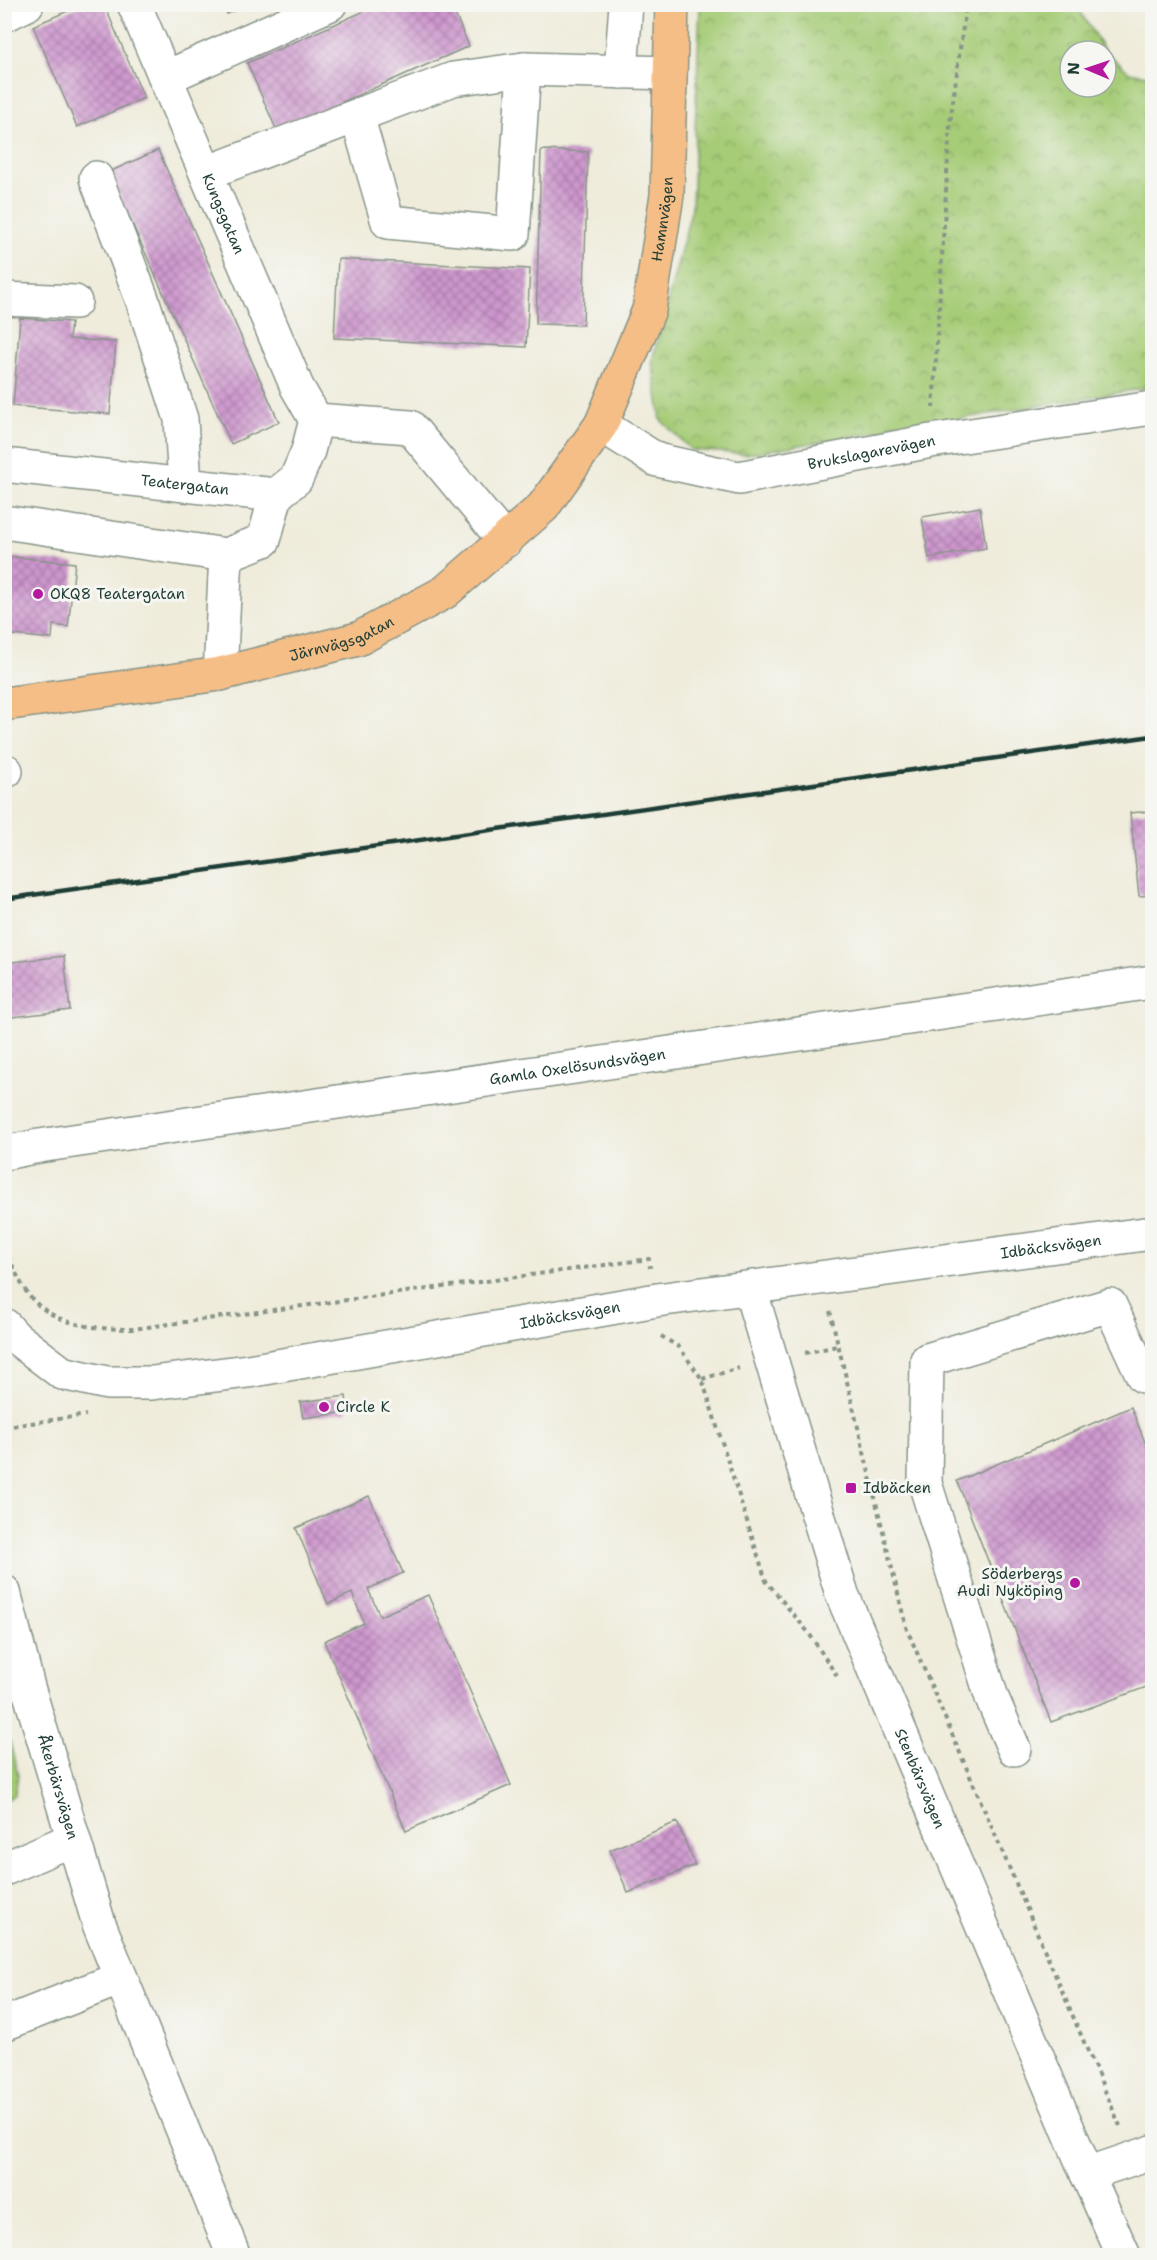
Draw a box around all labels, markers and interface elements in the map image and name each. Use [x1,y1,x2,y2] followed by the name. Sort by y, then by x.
[1058,39,1118,99] north arrow
[1063,62,1084,75] text: N
[197,170,249,257] street label: Kungsgatan
[647,176,677,263] street label: Hamnvägen
[806,430,937,475] street label: Brukslagarevägen
[140,470,230,500] street label: Teatergatan
[50,584,185,604] place label: OKQ8 Teatergatan
[31,587,45,601] marker: OKQ8 Teatergatan
[287,611,397,666] street label: Järnvägsgatan
[488,1044,667,1089] street label: Gamla Oxelösundsvägen
[999,1230,1103,1263] street label: Idbäcksvägen
[518,1297,622,1334] street label: Idbäcksvägen
[336,1397,391,1417] place label: Circle K
[317,1400,331,1414] marker: Circle K
[863,1478,931,1498] place label: Idbäcken
[844,1481,858,1495] marker: Idbäcken
[957,1564,1063,1601] place label: Söderbergs Audi Nyköping
[1068,1576,1082,1590] marker: Söderbergs Audi Nyköping
[890,1725,950,1832] street label: Stenbärsvägen
[33,1731,83,1842] street label: Åkerbärsvägen

